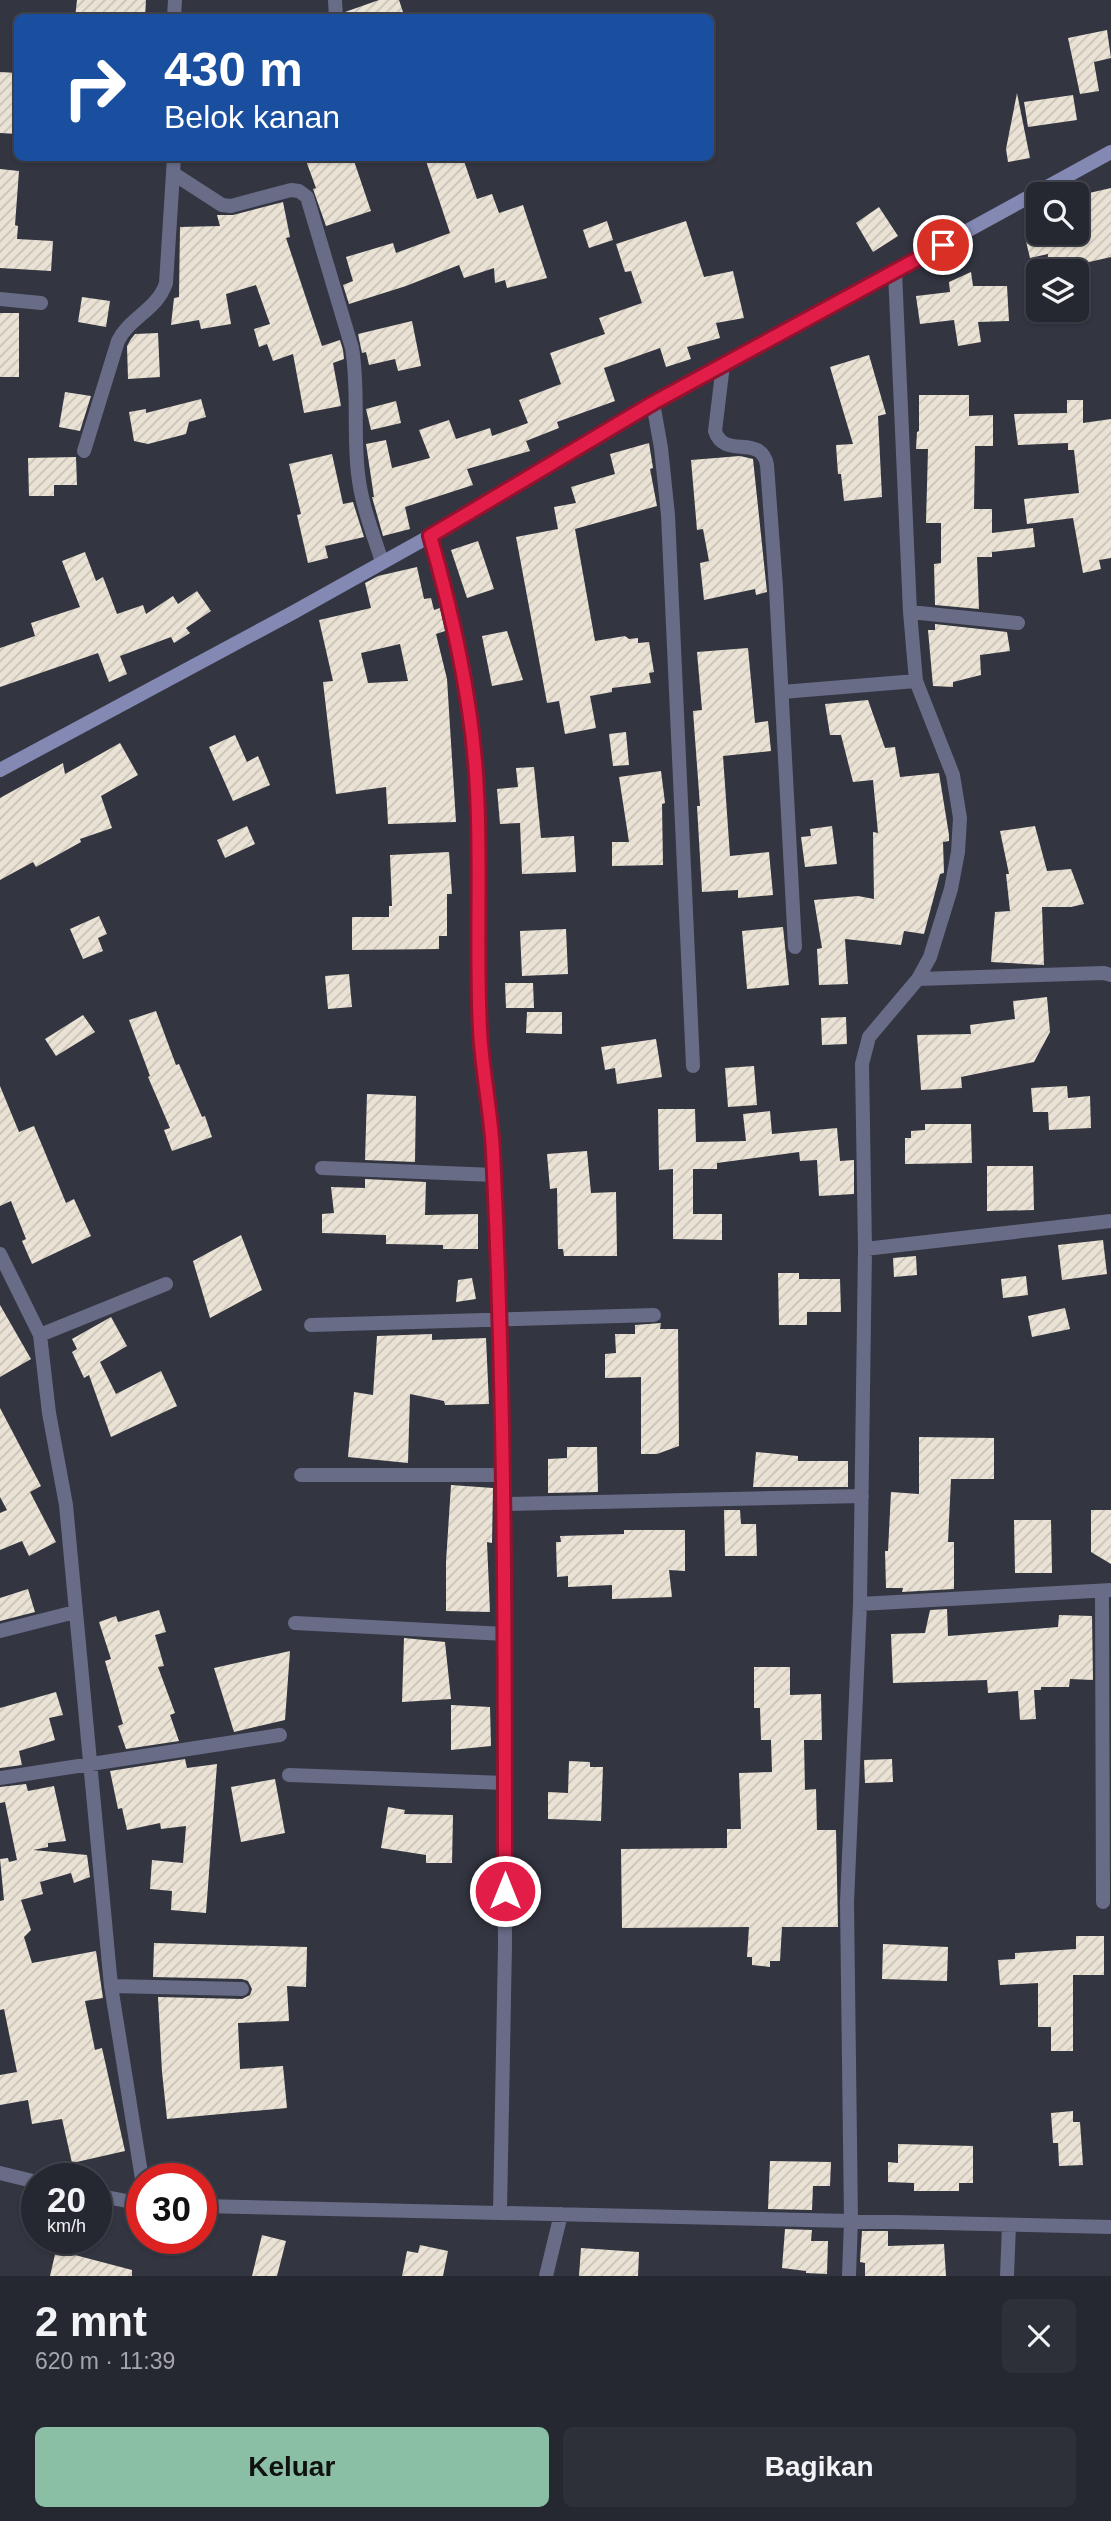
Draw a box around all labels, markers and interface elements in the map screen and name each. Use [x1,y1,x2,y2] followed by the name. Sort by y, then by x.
[49,42,140,133] icon: right
[164,42,303,96] text: 430 m
[164,99,340,135] text: Belok kanan
[1026,182,1089,322] map controls
[1026,182,1089,245] button: search
[913,215,973,275] pin
[924,226,962,264] icon: arrive
[1026,259,1089,322] button: layers
[468,1854,542,1928] position arrow
[126,2163,217,2254] speed limit sign: 30
[47,2180,86,2219] text: 20
[47,2216,86,2236] text: km/h
[35,2298,147,2345] text: 2 mnt
[1002,2299,1076,2373] button: close
[35,2348,175,2374] text: 620 m · 11:39
[35,2427,549,2507] button: Keluar
[563,2427,1076,2507] button: Bagikan

